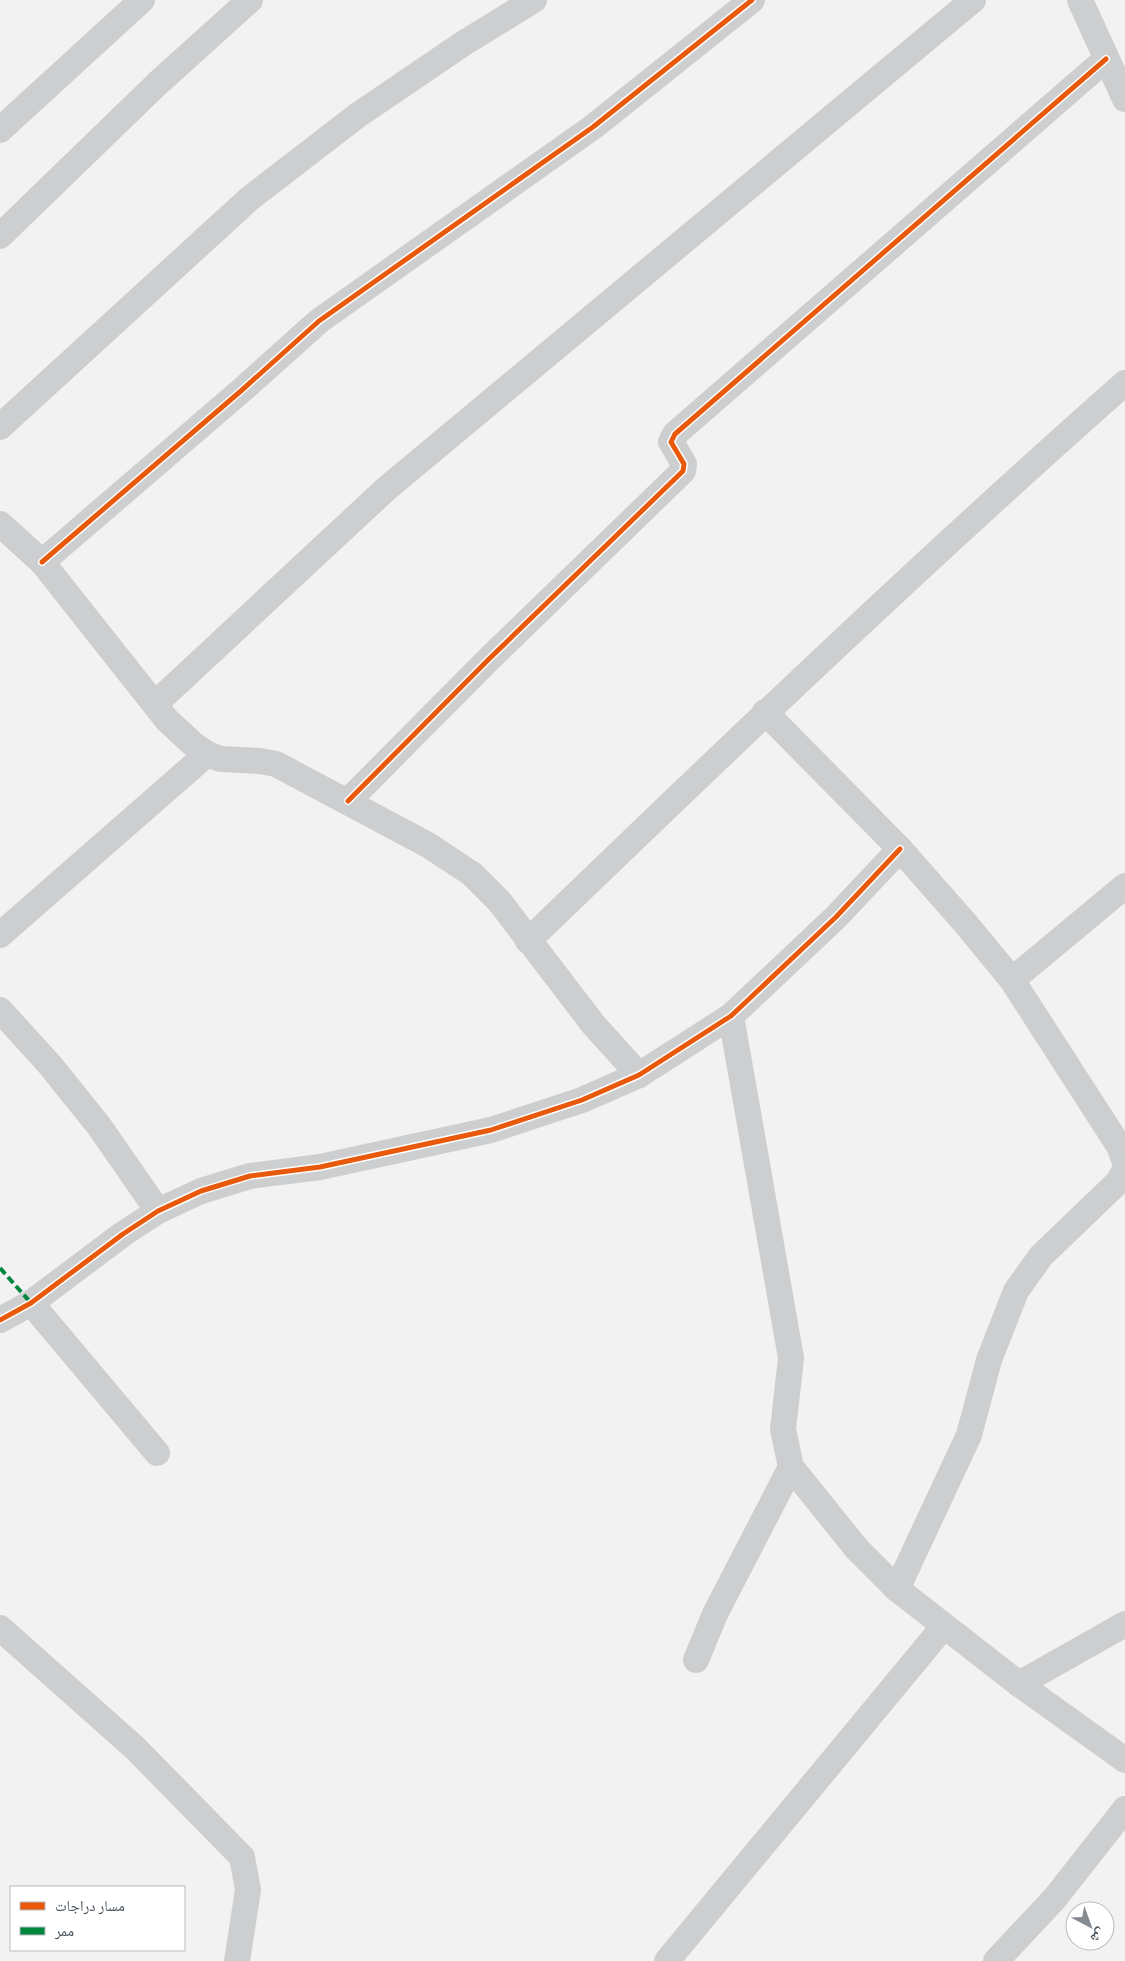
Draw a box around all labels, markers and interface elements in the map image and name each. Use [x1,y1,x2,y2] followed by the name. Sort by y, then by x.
[10,1886,185,1951] legend
[55,1895,125,1916] text: مسار دراجات
[1065,1901,1115,1951] north arrow
[54,1920,74,1941] text: ممر
[1087,1924,1111,1948] text: ش

